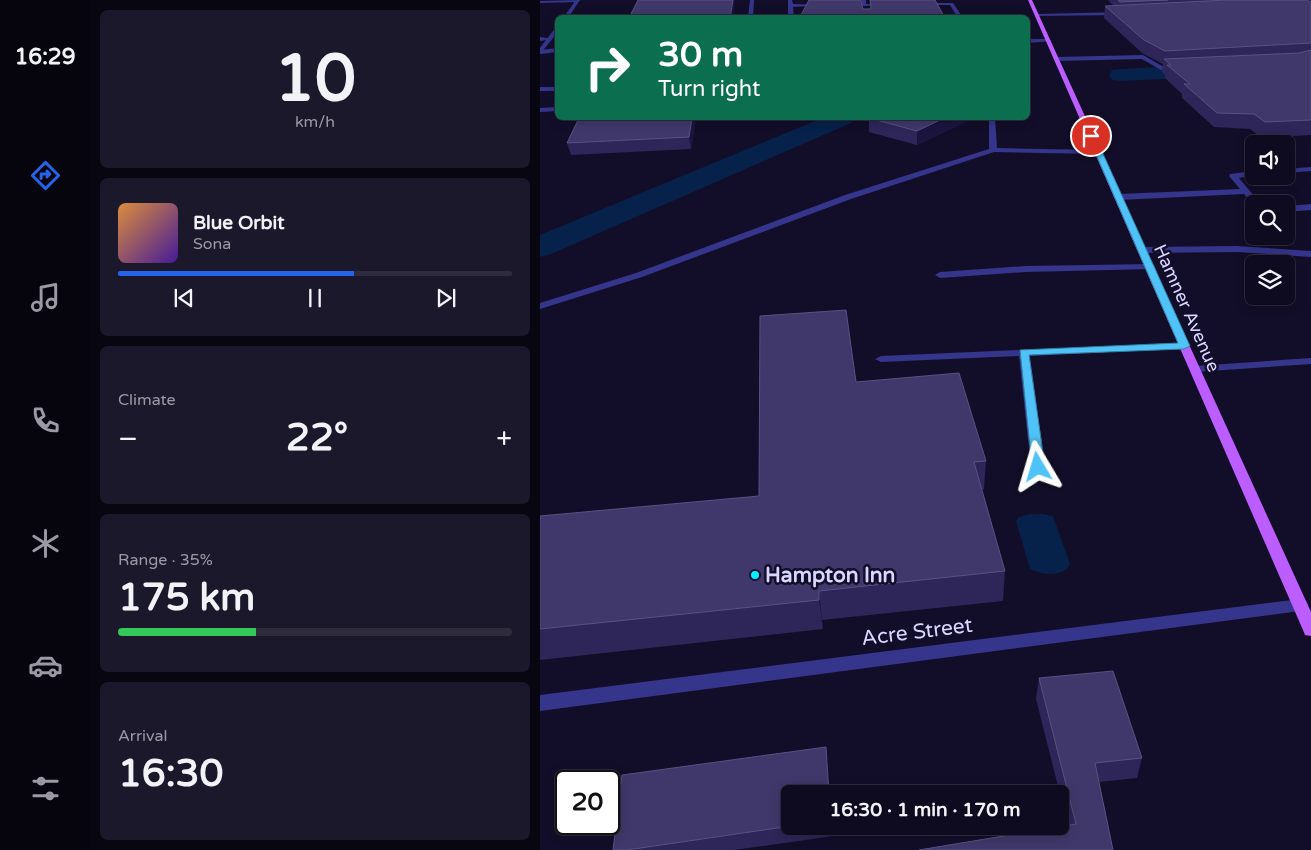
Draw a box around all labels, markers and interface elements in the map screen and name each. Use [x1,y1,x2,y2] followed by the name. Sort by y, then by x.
[658,34,743,76] text: 30 m
[575,35,640,100] icon: right
[274,40,356,119] text: 10
[15,44,75,70] text: 16:29
[658,76,760,102] text: Turn right
[295,112,335,132] text: km/h
[1070,115,1112,157] pin
[1077,122,1105,150] icon: arrive
[1245,135,1295,305] map controls
[1245,135,1295,185] button: sound
[28,158,63,193] icon: directions
[1245,195,1295,245] button: search
[193,212,285,234] text: Blue Orbit
[193,234,231,254] text: Sona
[1149,241,1225,375] street label: Hamner Avenue
[1245,255,1295,305] button: layers
[28,280,63,315] icon: music
[170,284,198,312] icon: previous
[301,284,329,312] icon: pause
[432,284,460,312] icon: next
[118,390,176,410] text: Climate
[28,403,63,438] icon: phone
[286,415,348,461] text: 22°
[118,422,138,456] text: −
[496,422,512,456] text: +
[1011,440,1063,492] position arrow
[28,526,63,561] icon: climate
[118,550,213,570] text: Range · 35%
[765,563,895,588] place label: Hampton Inn
[749,569,761,581] marker: Hampton Inn
[118,575,255,621] text: 175 km
[860,613,974,651] street label: Acre Street
[28,648,63,683] icon: car
[118,726,167,746] text: Arrival
[118,751,223,797] text: 16:30
[555,770,620,835] speed limit sign: 20
[28,771,63,806] icon: filters
[829,799,1021,821] text: 16:30 · 1 min · 170 m

